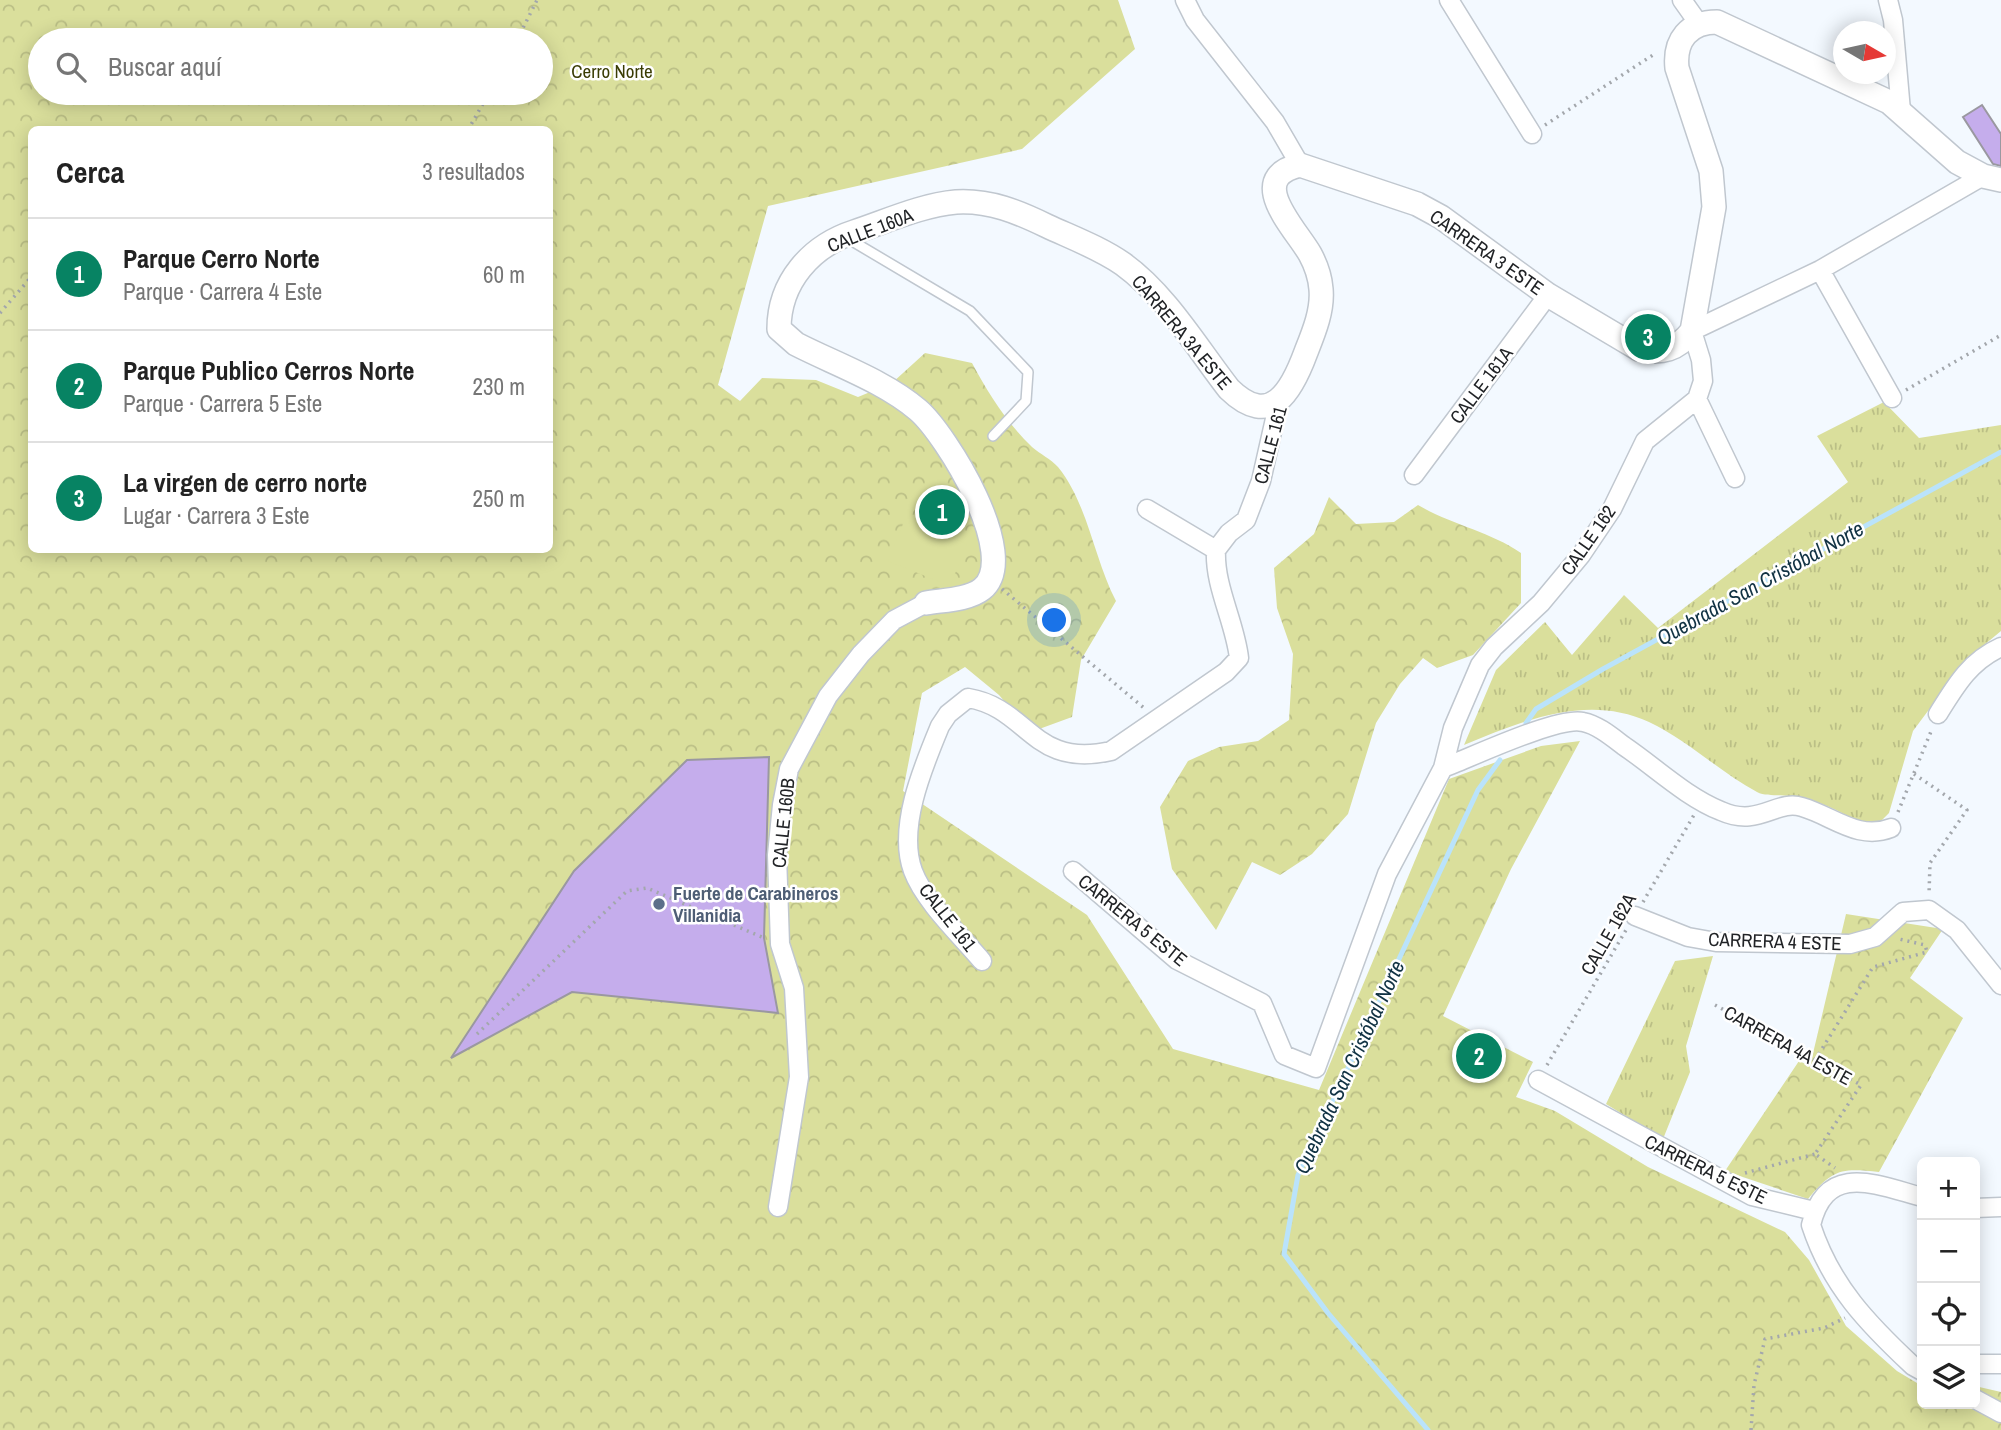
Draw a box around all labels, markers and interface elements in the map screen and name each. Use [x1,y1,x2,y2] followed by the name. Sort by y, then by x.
[1833,21,1896,84] north arrow
[28,28,553,105] search box
[52,48,90,86] icon: search
[108,49,222,84] text: Buscar aquí
[571,58,653,84] park label: Cerro Norte
[56,152,124,192] text: Cerca
[422,156,525,187] text: 3 resultados
[823,202,917,258] street label: CALLE 160A
[1425,203,1549,301] street label: CARRERA 3 ESTE
[123,241,320,276] text: Parque Cerro Norte
[74,259,84,290] text: 1
[483,259,525,290] text: 60 m
[1126,269,1238,395] street label: CARRERA 3A ESTE
[123,276,322,307] text: Parque · Carrera 4 Este
[1625,311,1671,363] pin: 3
[1444,341,1519,429] street label: CALLE 161A
[123,353,414,388] text: Parque Publico Cerros Norte
[74,371,84,402] text: 2
[473,371,525,402] text: 230 m
[123,388,322,419] text: Parque · Carrera 5 Este
[1247,403,1293,487] street label: CALLE 161
[123,465,367,500] text: La virgen de cerro norte
[74,483,84,514] text: 3
[473,483,525,514] text: 250 m
[919,486,965,538] pin: 1
[123,500,310,531] text: Lugar · Carrera 3 Este
[1554,500,1622,580] street label: CALLE 162
[1651,514,1869,652] water label: Quebrada San Cristóbal Norte
[1037,603,1071,637] your location
[765,777,801,869] street label: CALLE 160B
[1073,868,1193,972] street label: CARRERA 5 ESTE
[913,878,983,957] street label: CALLE 161
[673,880,838,928] place label: Fuerte de Carabineros Villanidia
[1574,888,1642,980] street label: CALLE 162A
[651,896,667,912] marker: Fuerte de Carabineros Villanidia
[1708,926,1842,956] street label: CARRERA 4 ESTE
[1287,955,1411,1179] water label: Quebrada San Cristóbal Norte
[1719,999,1857,1091] street label: CARRERA 4A ESTE
[1456,1030,1502,1082] pin: 2
[1640,1128,1772,1210] street label: CARRERA 5 ESTE
[1917,1157,1980,1409] map controls
[1917,1157,1980,1220] button: +
[1917,1220,1980,1283] button: −
[1917,1283,1980,1346] button: locate
[1917,1346,1980,1409] button: layers

